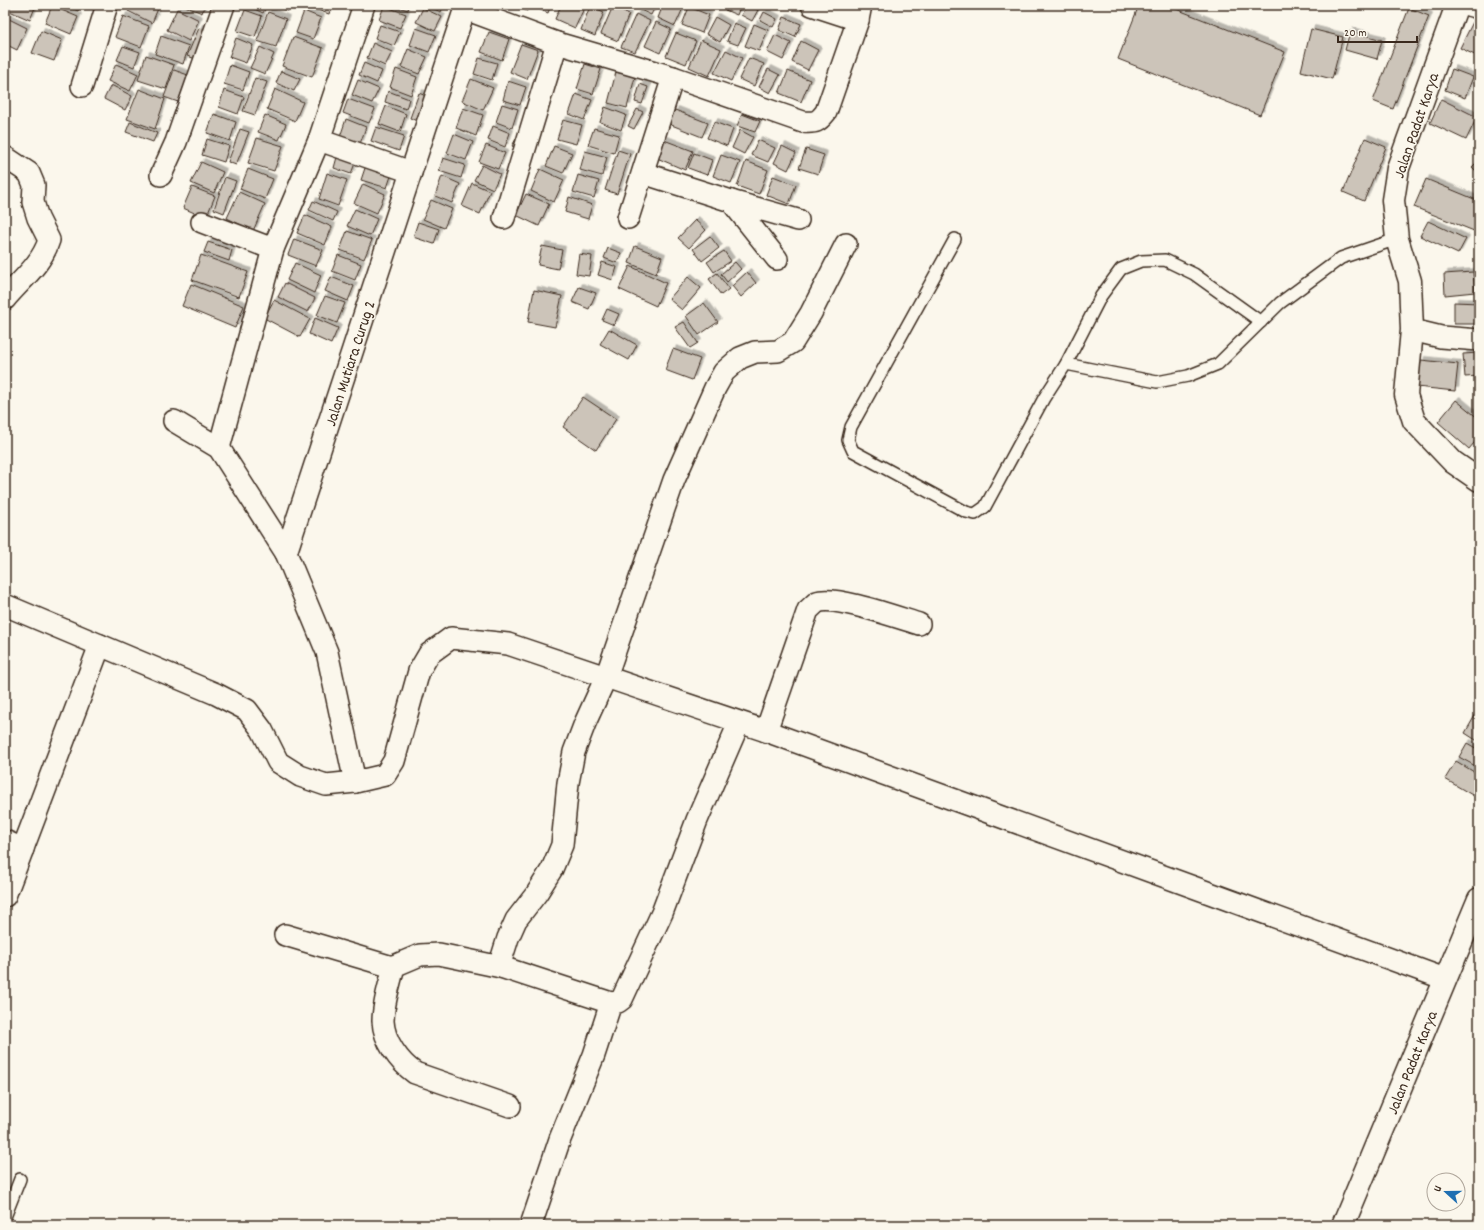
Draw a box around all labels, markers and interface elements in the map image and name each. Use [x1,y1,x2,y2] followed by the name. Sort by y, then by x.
[1338,18,1417,44] scale bar
[1344,25,1367,42] text: 20 m
[1389,70,1446,181] street label: Jalan Padat Karya
[320,298,383,429] street label: Jalan Mutiara Curug 2
[1382,1007,1445,1118] street label: Jalan Padat Karya
[1426,1172,1466,1212] north arrow
[1430,1184,1447,1194] text: U

